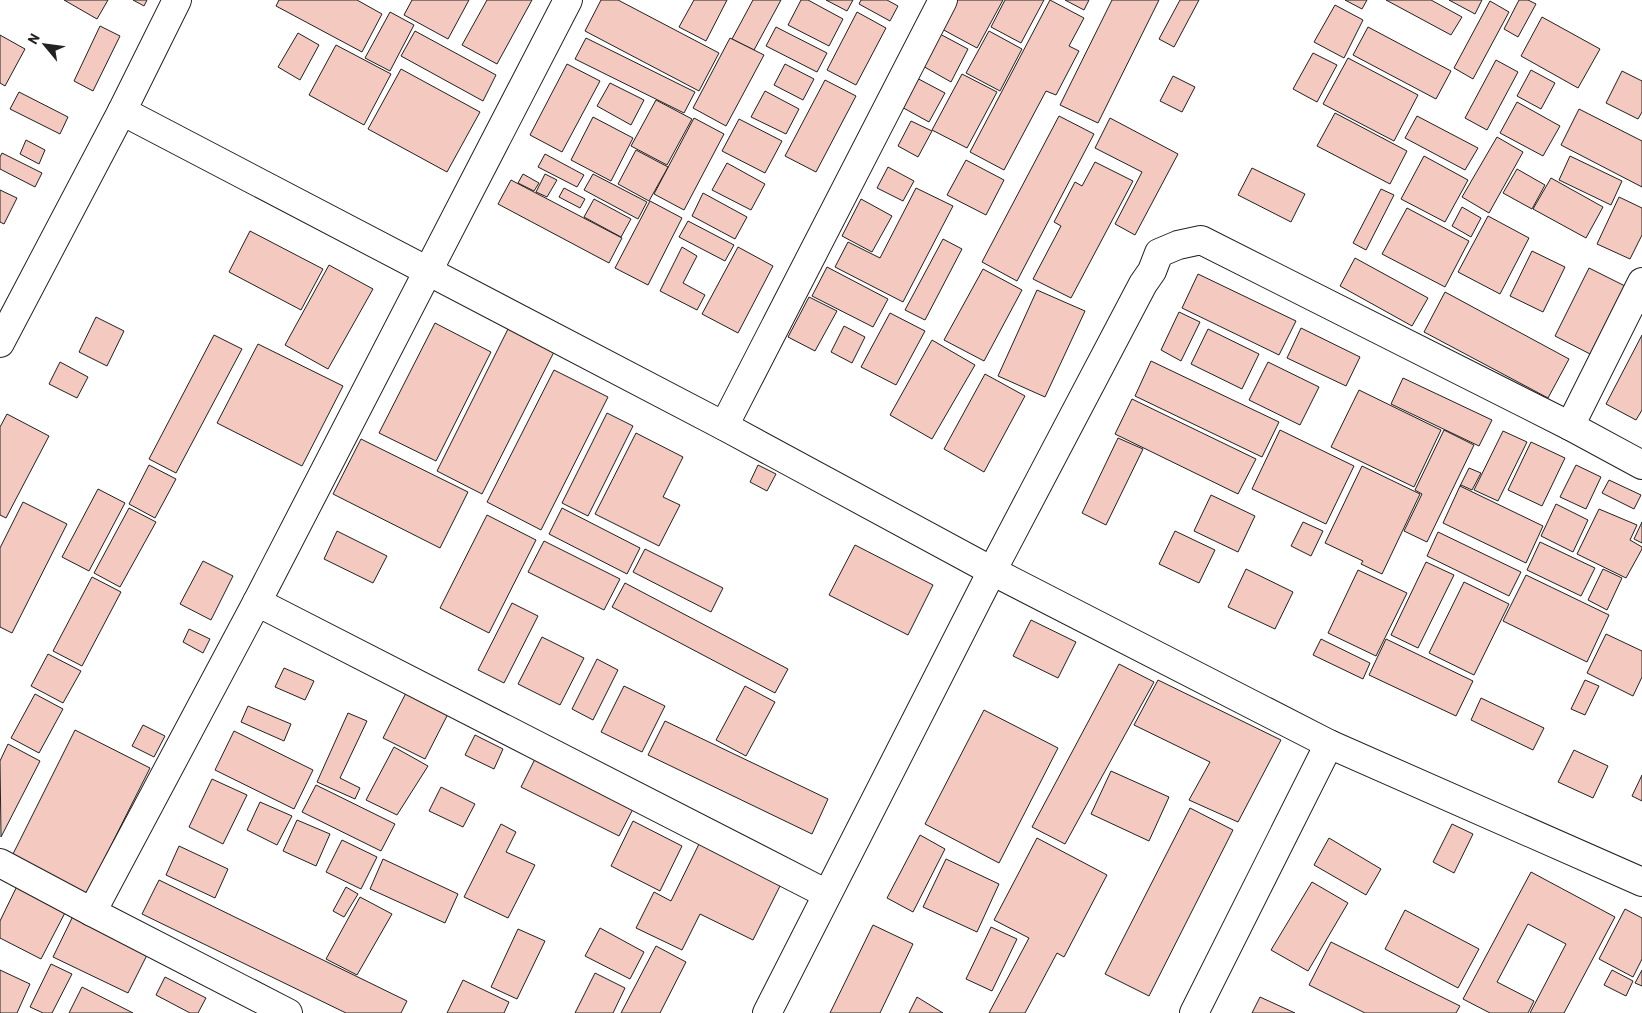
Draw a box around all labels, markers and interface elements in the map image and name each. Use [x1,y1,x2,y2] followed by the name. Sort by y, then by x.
[20,20,70,70] north arrow
[24,30,43,47] text: N

